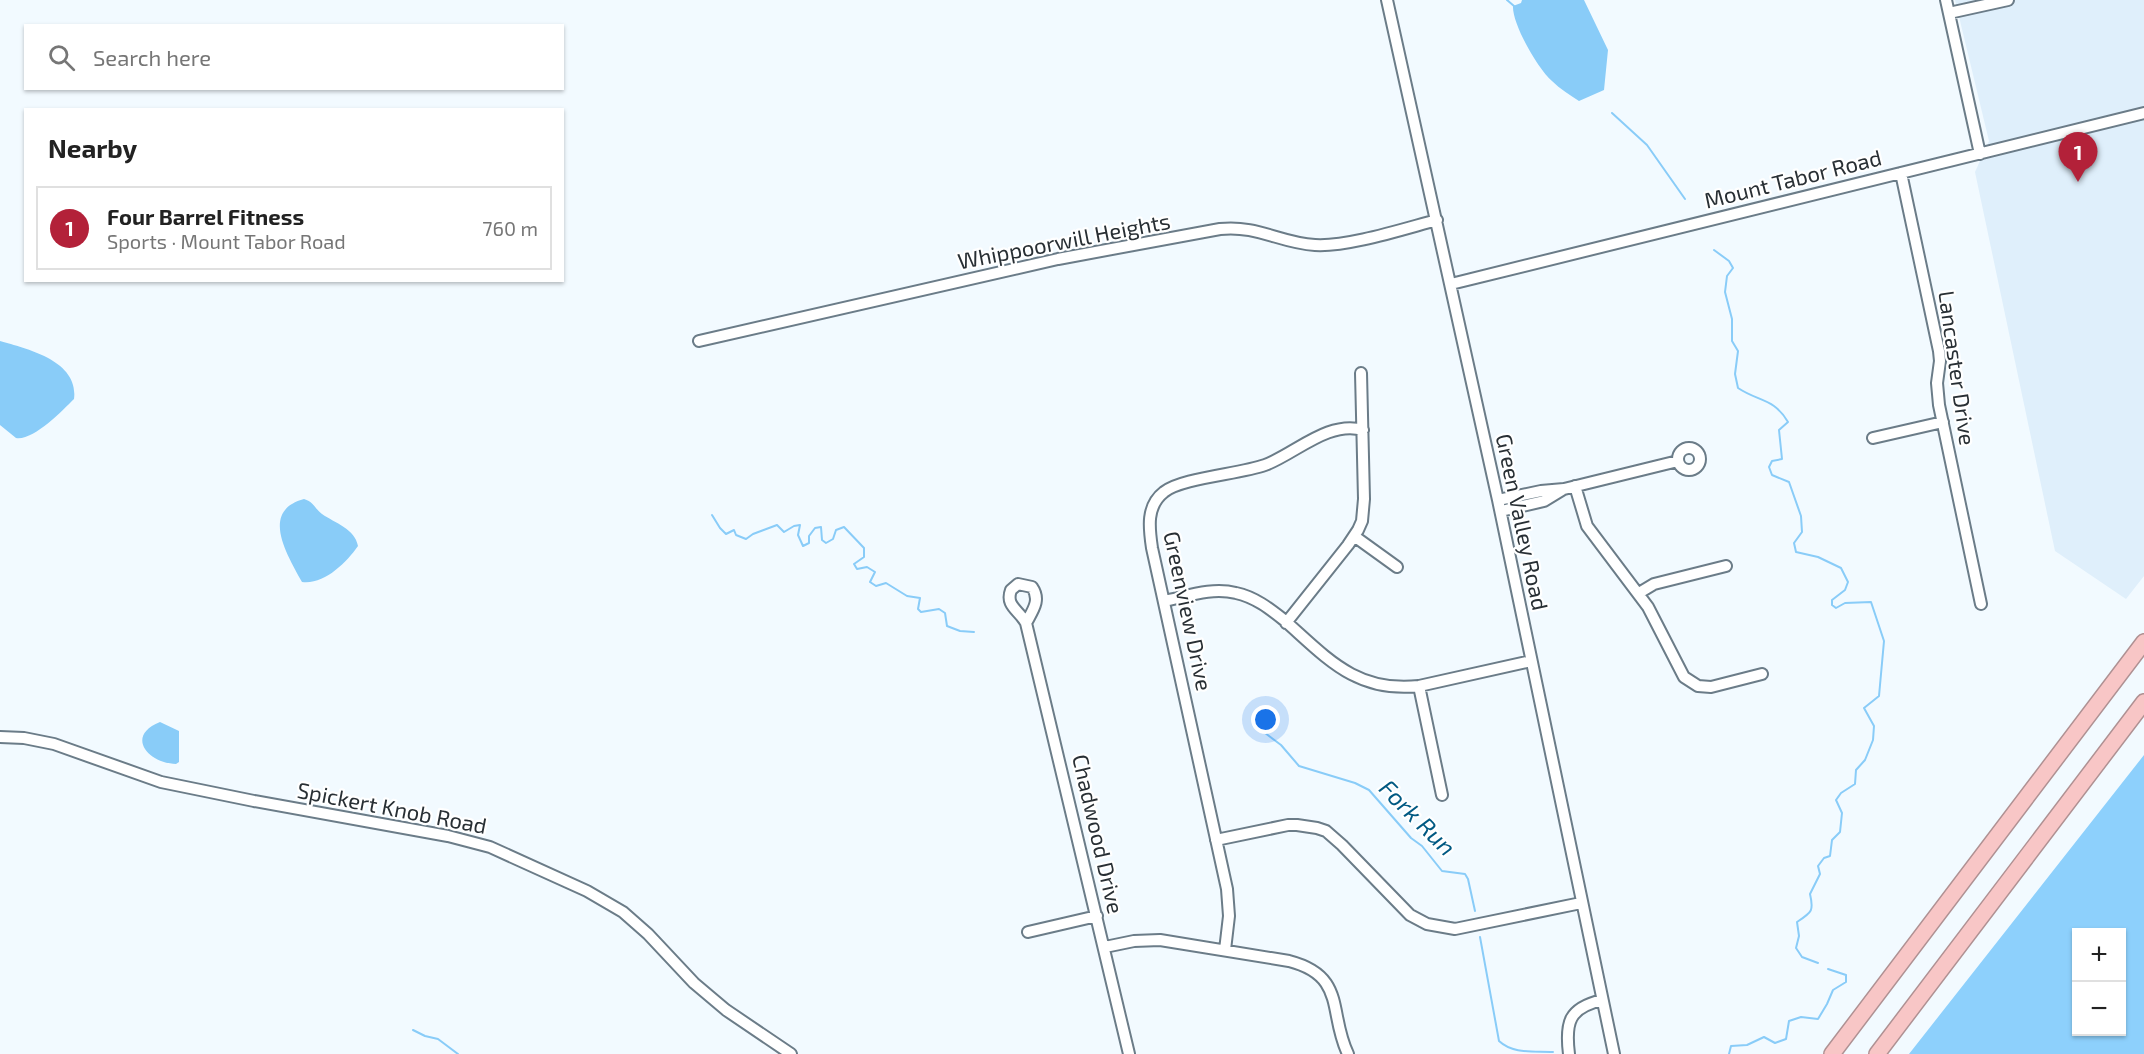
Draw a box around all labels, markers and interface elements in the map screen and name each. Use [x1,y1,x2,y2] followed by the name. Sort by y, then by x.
[24,24,564,90] search box
[45,41,78,74] icon: search
[93,44,211,70] text: Search here
[48,132,137,163] text: Nearby
[2058,132,2098,182] pin: 1
[1701,143,1884,213] street label: Mount Tabor Road
[107,203,304,229] text: Four Barrel Fitness
[955,207,1172,273] street label: Whippoorwill Heights
[65,216,74,240] text: 1
[482,216,538,240] text: 760 m
[107,229,346,253] text: Sports · Mount Tabor Road
[1934,289,1982,447] street label: Lancaster Drive
[1492,431,1554,612] street label: Green Valley Road
[1159,529,1219,693] street label: Greenview Drive
[1251,705,1280,734] your location
[1068,752,1130,916] street label: Chadwood Drive
[1374,773,1462,861] water label: Fork Run
[295,776,489,838] street label: Spickert Knob Road
[2072,928,2126,1036] map controls
[2072,928,2126,982] button: +
[2072,982,2126,1036] button: −

